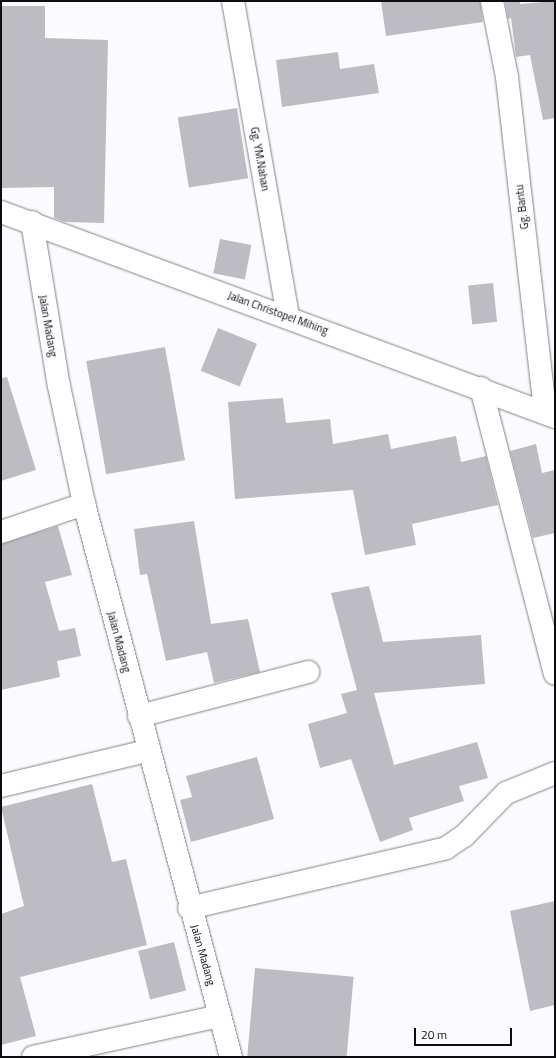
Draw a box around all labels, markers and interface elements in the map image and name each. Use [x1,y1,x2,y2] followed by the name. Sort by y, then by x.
[248,126,272,192] street label: Gg. YM.Nahan
[513,184,531,230] street label: Gg. Bantu
[226,289,330,337] street label: Jalan Christopel Mihing
[36,294,60,358] street label: Jalan Madang
[105,610,133,674] street label: Jalan Madang
[188,923,218,987] street label: Jalan Madang
[416,1020,514,1046] scale bar
[421,1025,447,1044] text: 20 m

